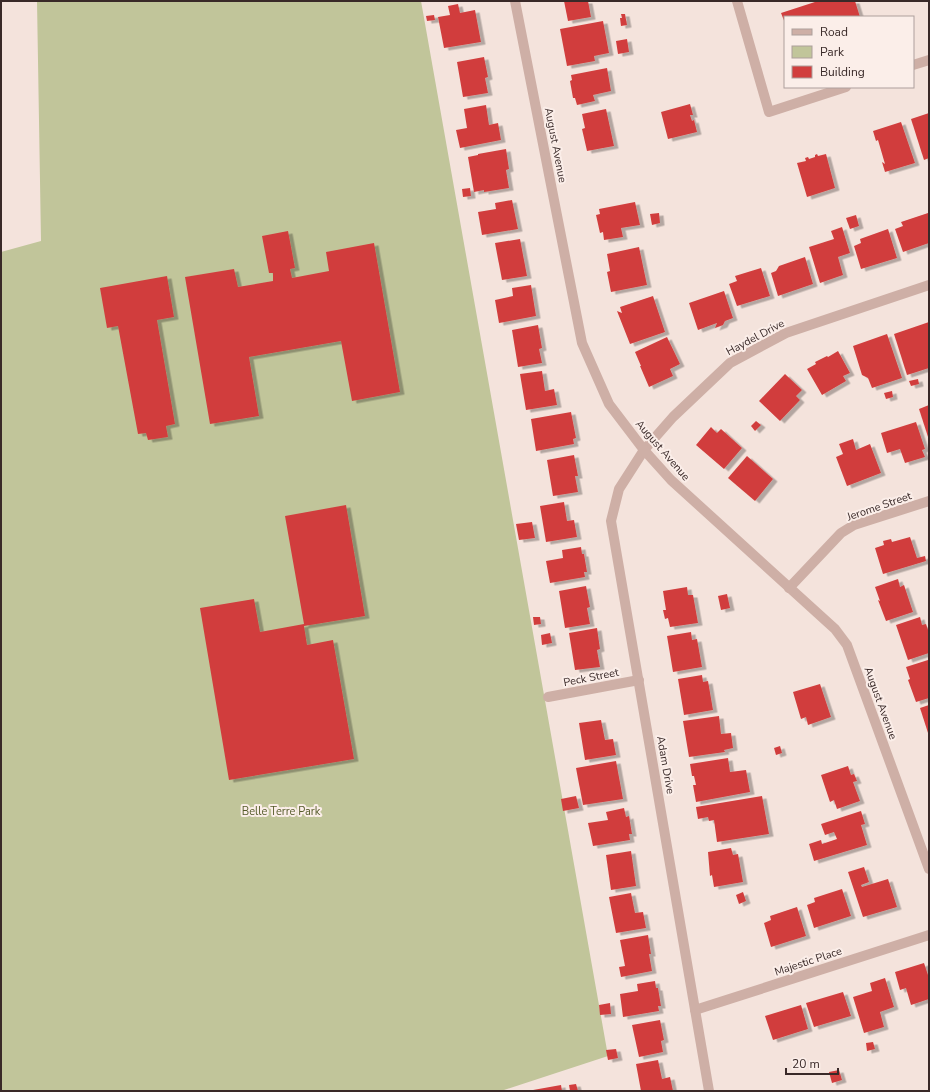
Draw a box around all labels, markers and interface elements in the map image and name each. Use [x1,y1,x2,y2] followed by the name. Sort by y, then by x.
[784,16,914,88] legend
[820,24,848,40] text: Road
[820,44,845,60] text: Park
[820,64,865,80] text: Building
[541,106,570,184] street label: August Avenue
[723,316,787,359] street label: Haydel Drive
[632,417,693,484] street label: August Avenue
[844,488,914,525] street label: Jerome Street
[562,665,620,690] street label: Peck Street
[860,665,901,742] street label: August Avenue
[653,735,678,795] street label: Adam Drive
[242,804,321,819] park label: Belle Terre Park
[772,943,844,979] street label: Majestic Place
[786,1050,838,1076] scale bar
[792,1056,820,1072] text: 20 m

